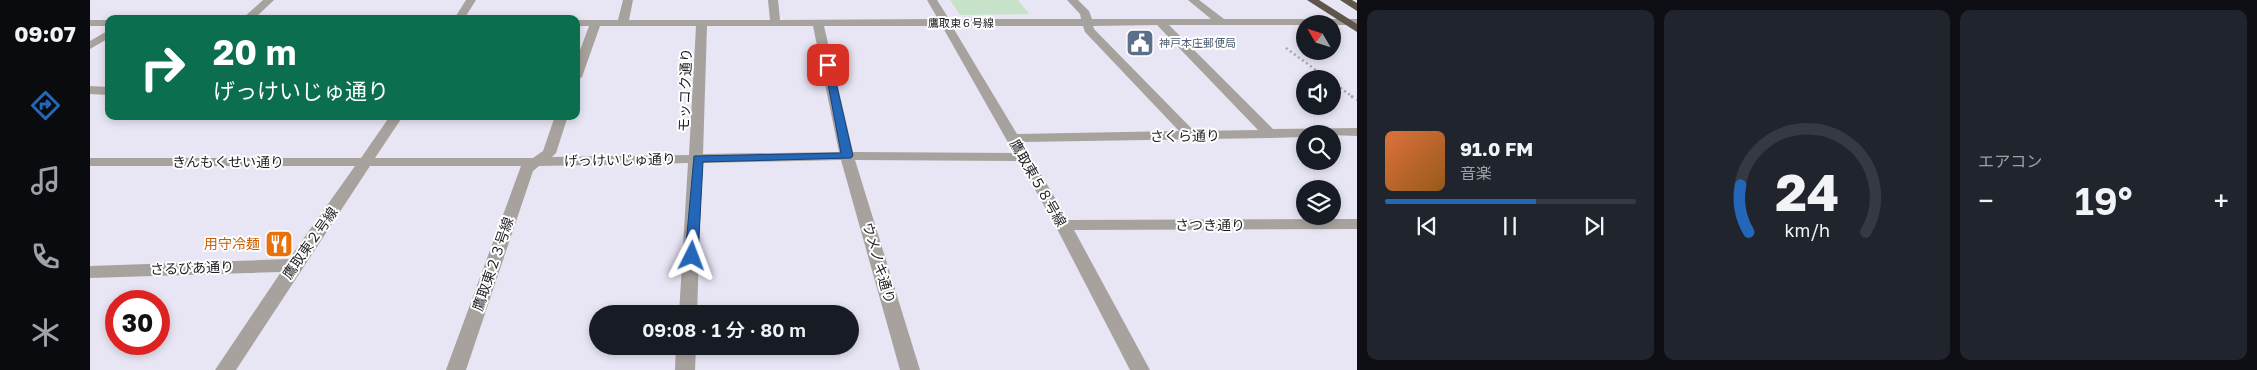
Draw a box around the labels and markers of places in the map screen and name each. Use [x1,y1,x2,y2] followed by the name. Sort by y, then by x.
[1125,28,1155,58] public building icon: 神戸本庄郵便局
[1159,36,1236,49] place label: 神戸本庄郵便局
[807,44,849,86] pin
[264,229,294,259] restaurant icon: 用守冷麺
[204,235,260,252] place label: 用守冷麺

